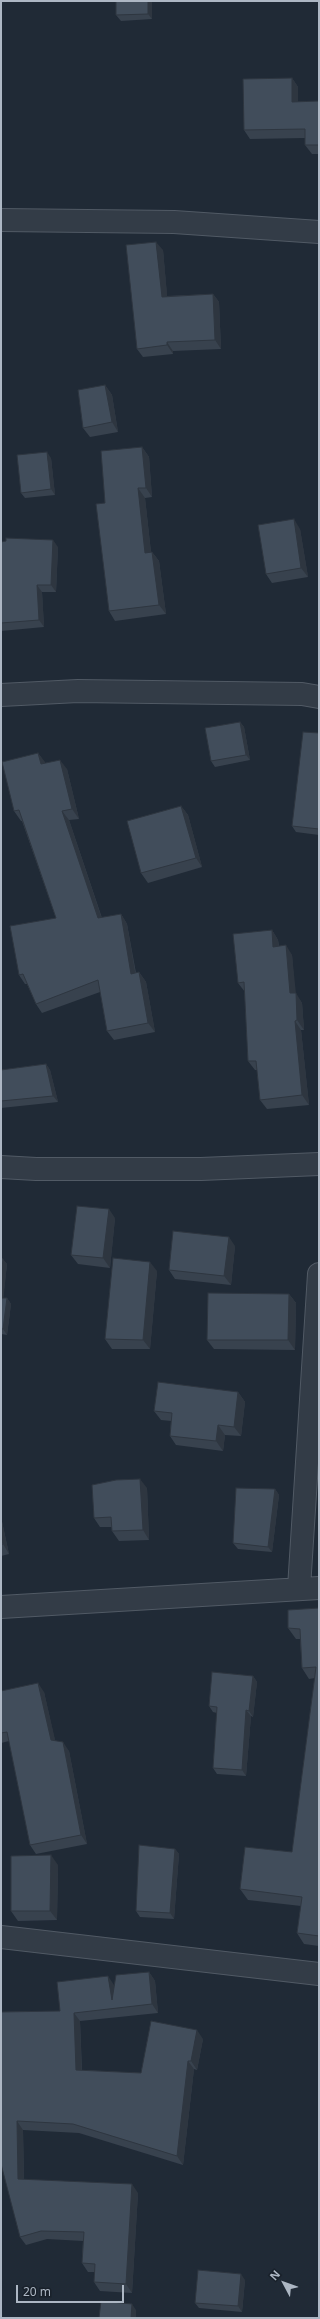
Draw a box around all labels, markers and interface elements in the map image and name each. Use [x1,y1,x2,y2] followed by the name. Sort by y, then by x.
[264,2263,304,2303] north arrow
[266,2267,283,2283] text: N
[18,2277,126,2303] scale bar
[23,2283,51,2300] text: 20 m

